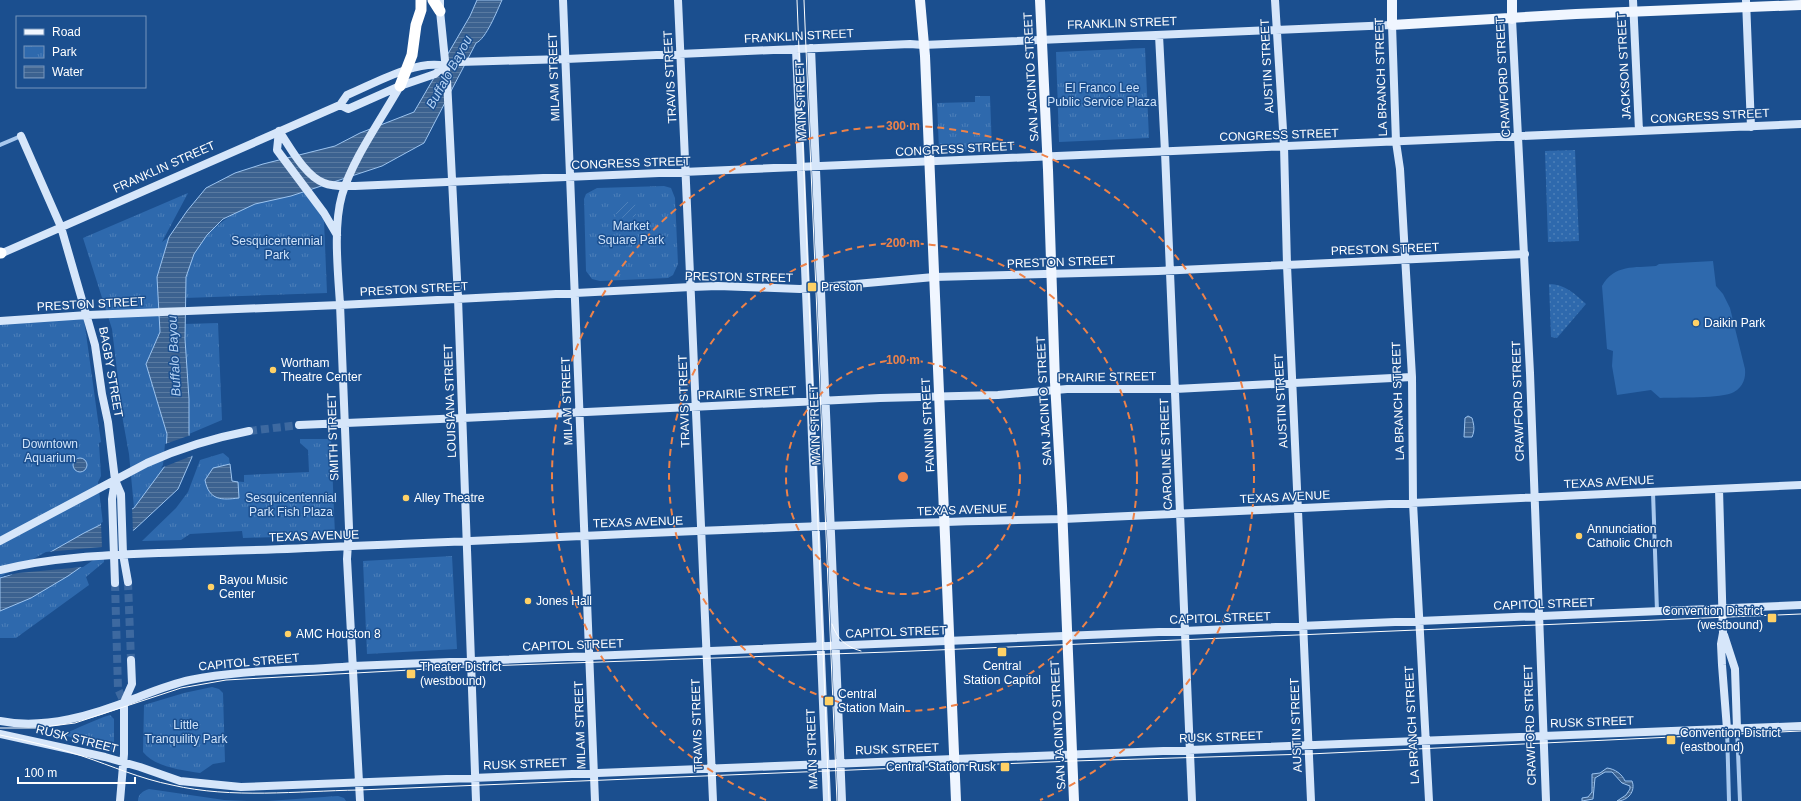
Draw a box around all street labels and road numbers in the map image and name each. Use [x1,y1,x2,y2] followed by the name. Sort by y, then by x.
[1021,11,1041,142] street label: SAN JACINTO STREET
[1614,11,1634,120] street label: JACKSON STREET
[1067,14,1178,32] street label: FRANKLIN STREET
[1493,16,1513,138] street label: CRAWFORD STREET
[1372,17,1390,137] street label: LA BRANCH STREET
[1257,18,1276,114] street label: AUSTIN STREET
[744,26,855,46] street label: FRANKLIN STREET
[661,29,679,124] street label: TRAVIS STREET
[545,32,563,122] street label: MILAM STREET
[793,60,809,142] street label: MAIN STREET
[1650,106,1771,126] street label: CONGRESS STREET
[1219,126,1340,144] street label: CONGRESS STREET
[111,138,218,196] street label: FRANKLIN STREET
[895,139,1016,159] street label: CONGRESS STREET
[571,154,692,172] street label: CONGRESS STREET
[1331,240,1440,258] street label: PRESTON STREET
[1007,253,1116,271] street label: PRESTON STREET
[685,269,794,285] street label: PRESTON STREET
[359,279,469,299] street label: PRESTON STREET
[36,294,146,314] street label: PRESTON STREET
[96,326,126,419] street label: BAGBY STREET
[1034,335,1054,466] street label: SAN JACINTO STREET
[1509,340,1527,462] street label: CRAWFORD STREET
[1389,341,1407,461] street label: LA BRANCH STREET
[441,343,459,458] street label: LOUISIANA STREET
[1271,353,1290,449] street label: AUSTIN STREET
[675,354,693,448] street label: TRAVIS STREET
[558,356,576,446] street label: MILAM STREET
[1058,369,1157,385] street label: PRAIRIE STREET
[918,377,937,473] street label: FANNIN STREET
[697,383,797,403] street label: PRAIRIE STREET
[807,384,823,466] street label: MAIN STREET
[324,392,342,481] street label: SMITH STREET
[1157,397,1175,510] street label: CAROLINE STREET
[1563,473,1655,491] street label: TEXAS AVENUE
[1239,488,1331,506] street label: TEXAS AVENUE
[917,501,1007,519] street label: TEXAS AVENUE
[593,513,683,531] street label: TEXAS AVENUE
[269,527,359,545] street label: TEXAS AVENUE
[1493,595,1596,613] street label: CAPITOL STREET
[1169,609,1272,627] street label: CAPITOL STREET
[845,623,948,641] street label: CAPITOL STREET
[522,636,625,654] street label: CAPITOL STREET
[198,651,301,673] street label: CAPITOL STREET
[1048,659,1068,790] street label: SAN JACINTO STREET
[1521,664,1539,786] street label: CRAWFORD STREET
[1402,665,1422,785] street label: LA BRANCH STREET
[1287,677,1305,773] street label: AUSTIN STREET
[688,678,706,772] street label: TRAVIS STREET
[571,680,589,770] street label: MILAM STREET
[804,708,820,790] street label: MAIN STREET
[1550,714,1635,730] street label: RUSK STREET
[35,722,120,756] street label: RUSK STREET
[1179,729,1264,745] street label: RUSK STREET
[855,741,940,757] street label: RUSK STREET
[483,756,568,772] street label: RUSK STREET

